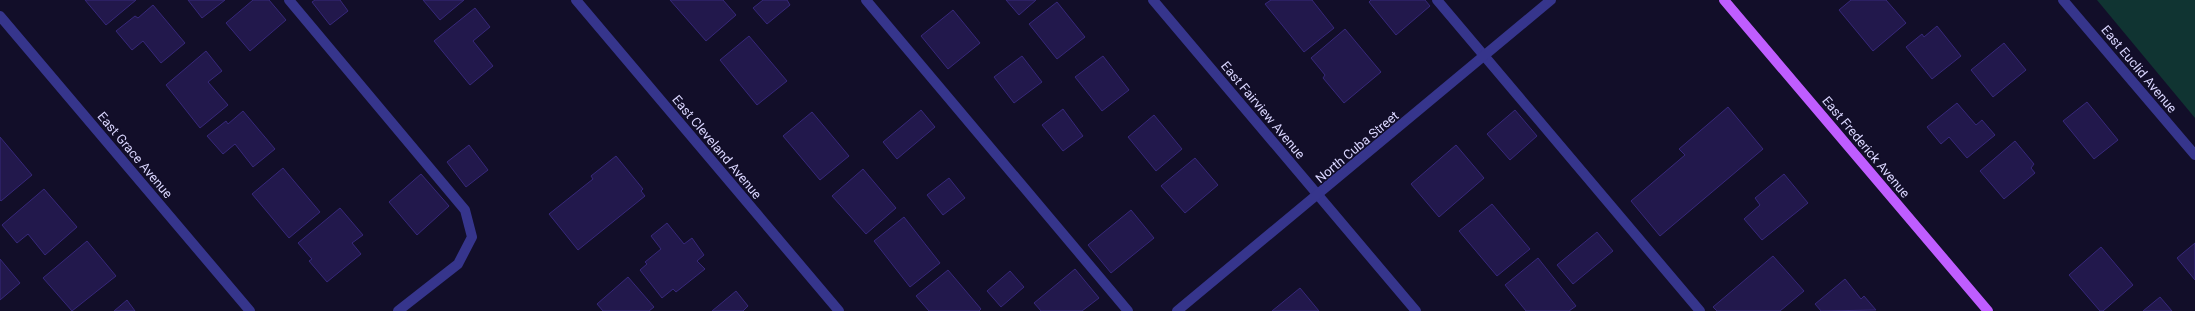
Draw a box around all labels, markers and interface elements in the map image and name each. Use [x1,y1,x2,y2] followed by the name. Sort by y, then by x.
[2098,22,2180,116] street label: East Euclid Avenue
[1218,58,1308,162] street label: East Fairview Avenue
[669,92,765,202] street label: East Cleveland Avenue
[1819,93,1913,201] street label: East Frederick Avenue
[1313,108,1401,186] street label: North Cuba Street
[94,109,176,201] street label: East Grace Avenue

